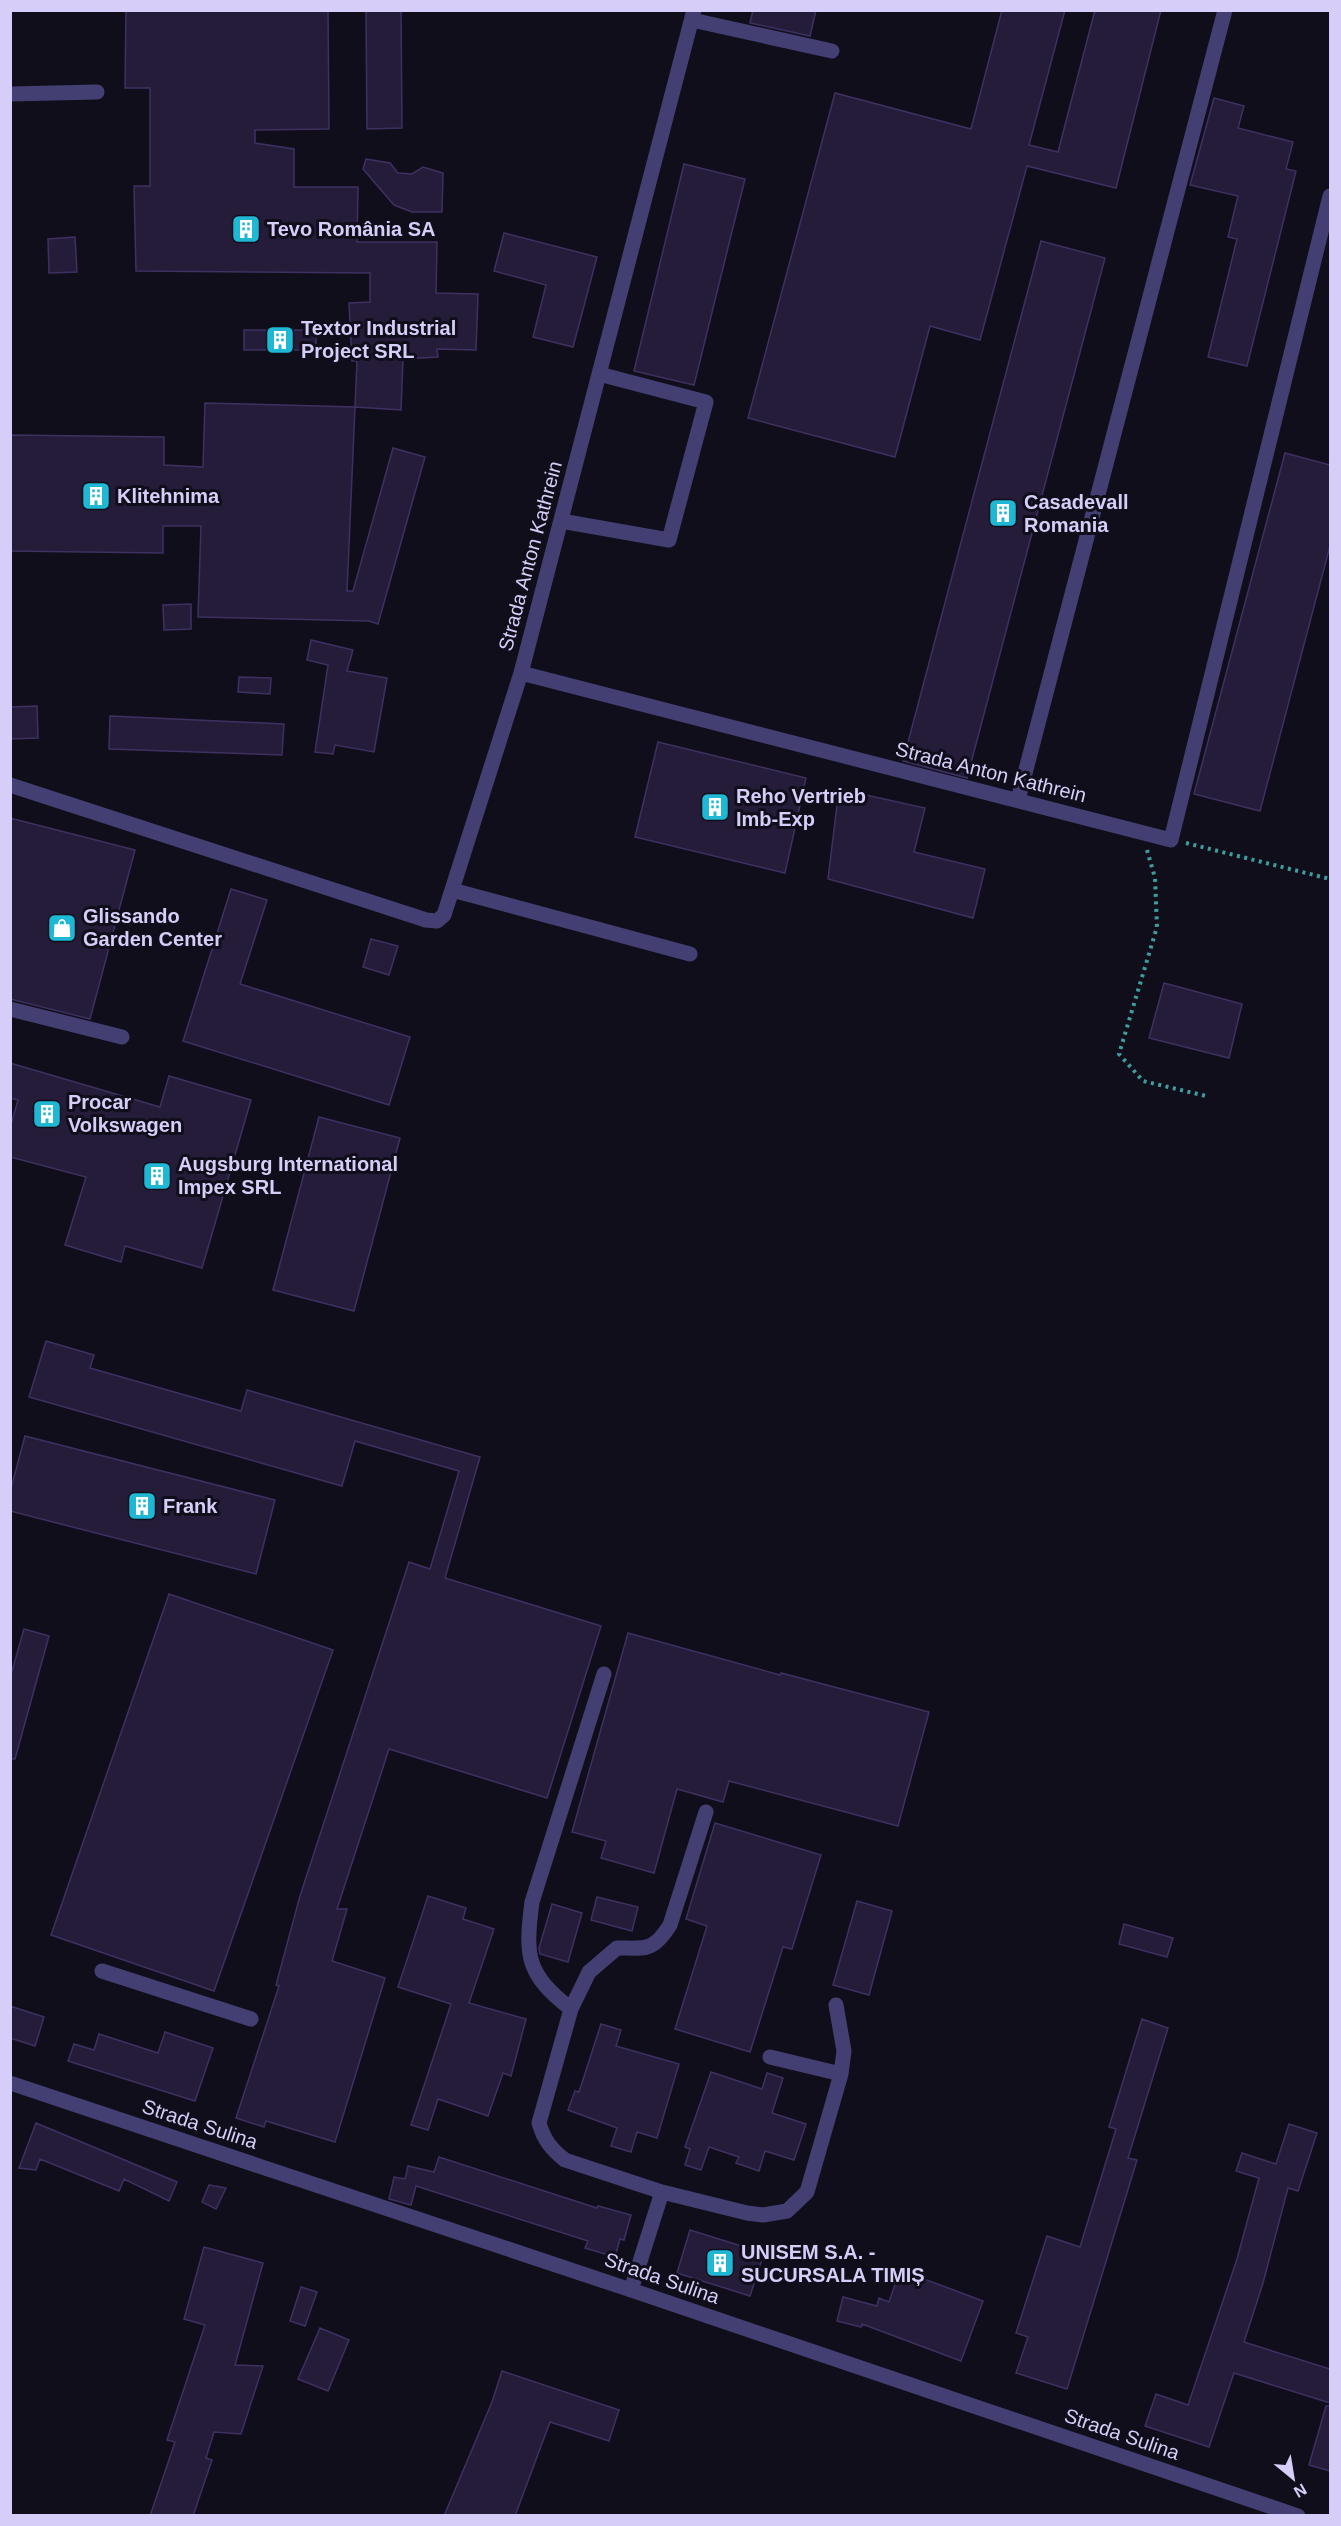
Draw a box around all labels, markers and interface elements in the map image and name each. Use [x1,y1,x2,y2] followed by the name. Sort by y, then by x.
[230,213,262,245] building icon: Tevo România SA
[267,218,436,240] place label: Tevo România SA
[301,317,456,362] place label: Textor Industrial Project SRL
[264,324,296,356] building icon: Textor Industrial Project SRL
[494,459,566,653] street label: Strada Anton Kathrein
[80,480,112,512] building icon: Klitehnima
[117,485,220,507] place label: Klitehnima
[1024,491,1129,536] place label: Casadevall Romania
[987,497,1019,529] building icon: Casadevall Romania
[893,738,1089,806] street label: Strada Anton Kathrein
[736,785,866,830] place label: Reho Vertrieb Imb-Exp
[699,791,731,823] building icon: Reho Vertrieb Imb-Exp
[83,905,222,950] place label: Glissando Garden Center
[46,912,78,944] shop icon: Glissando Garden Center
[68,1091,182,1136] place label: Procar Volkswagen
[31,1098,63,1130] building icon: Procar Volkswagen
[178,1153,398,1198] place label: Augsburg International Impex SRL
[141,1160,173,1192] building icon: Augsburg International Impex SRL
[126,1490,158,1522] building icon: Frank
[163,1495,218,1517] place label: Frank
[140,2095,261,2153] street label: Strada Sulina
[741,2241,925,2286] place label: UNISEM S.A. - SUCURSALA TIMIȘ
[704,2247,736,2279] building icon: UNISEM S.A. - SUCURSALA TIMIȘ
[602,2248,723,2308] street label: Strada Sulina
[1062,2404,1183,2464] street label: Strada Sulina
[1263,2448,1323,2508] north arrow
[1291,2480,1310,2501] text: N

